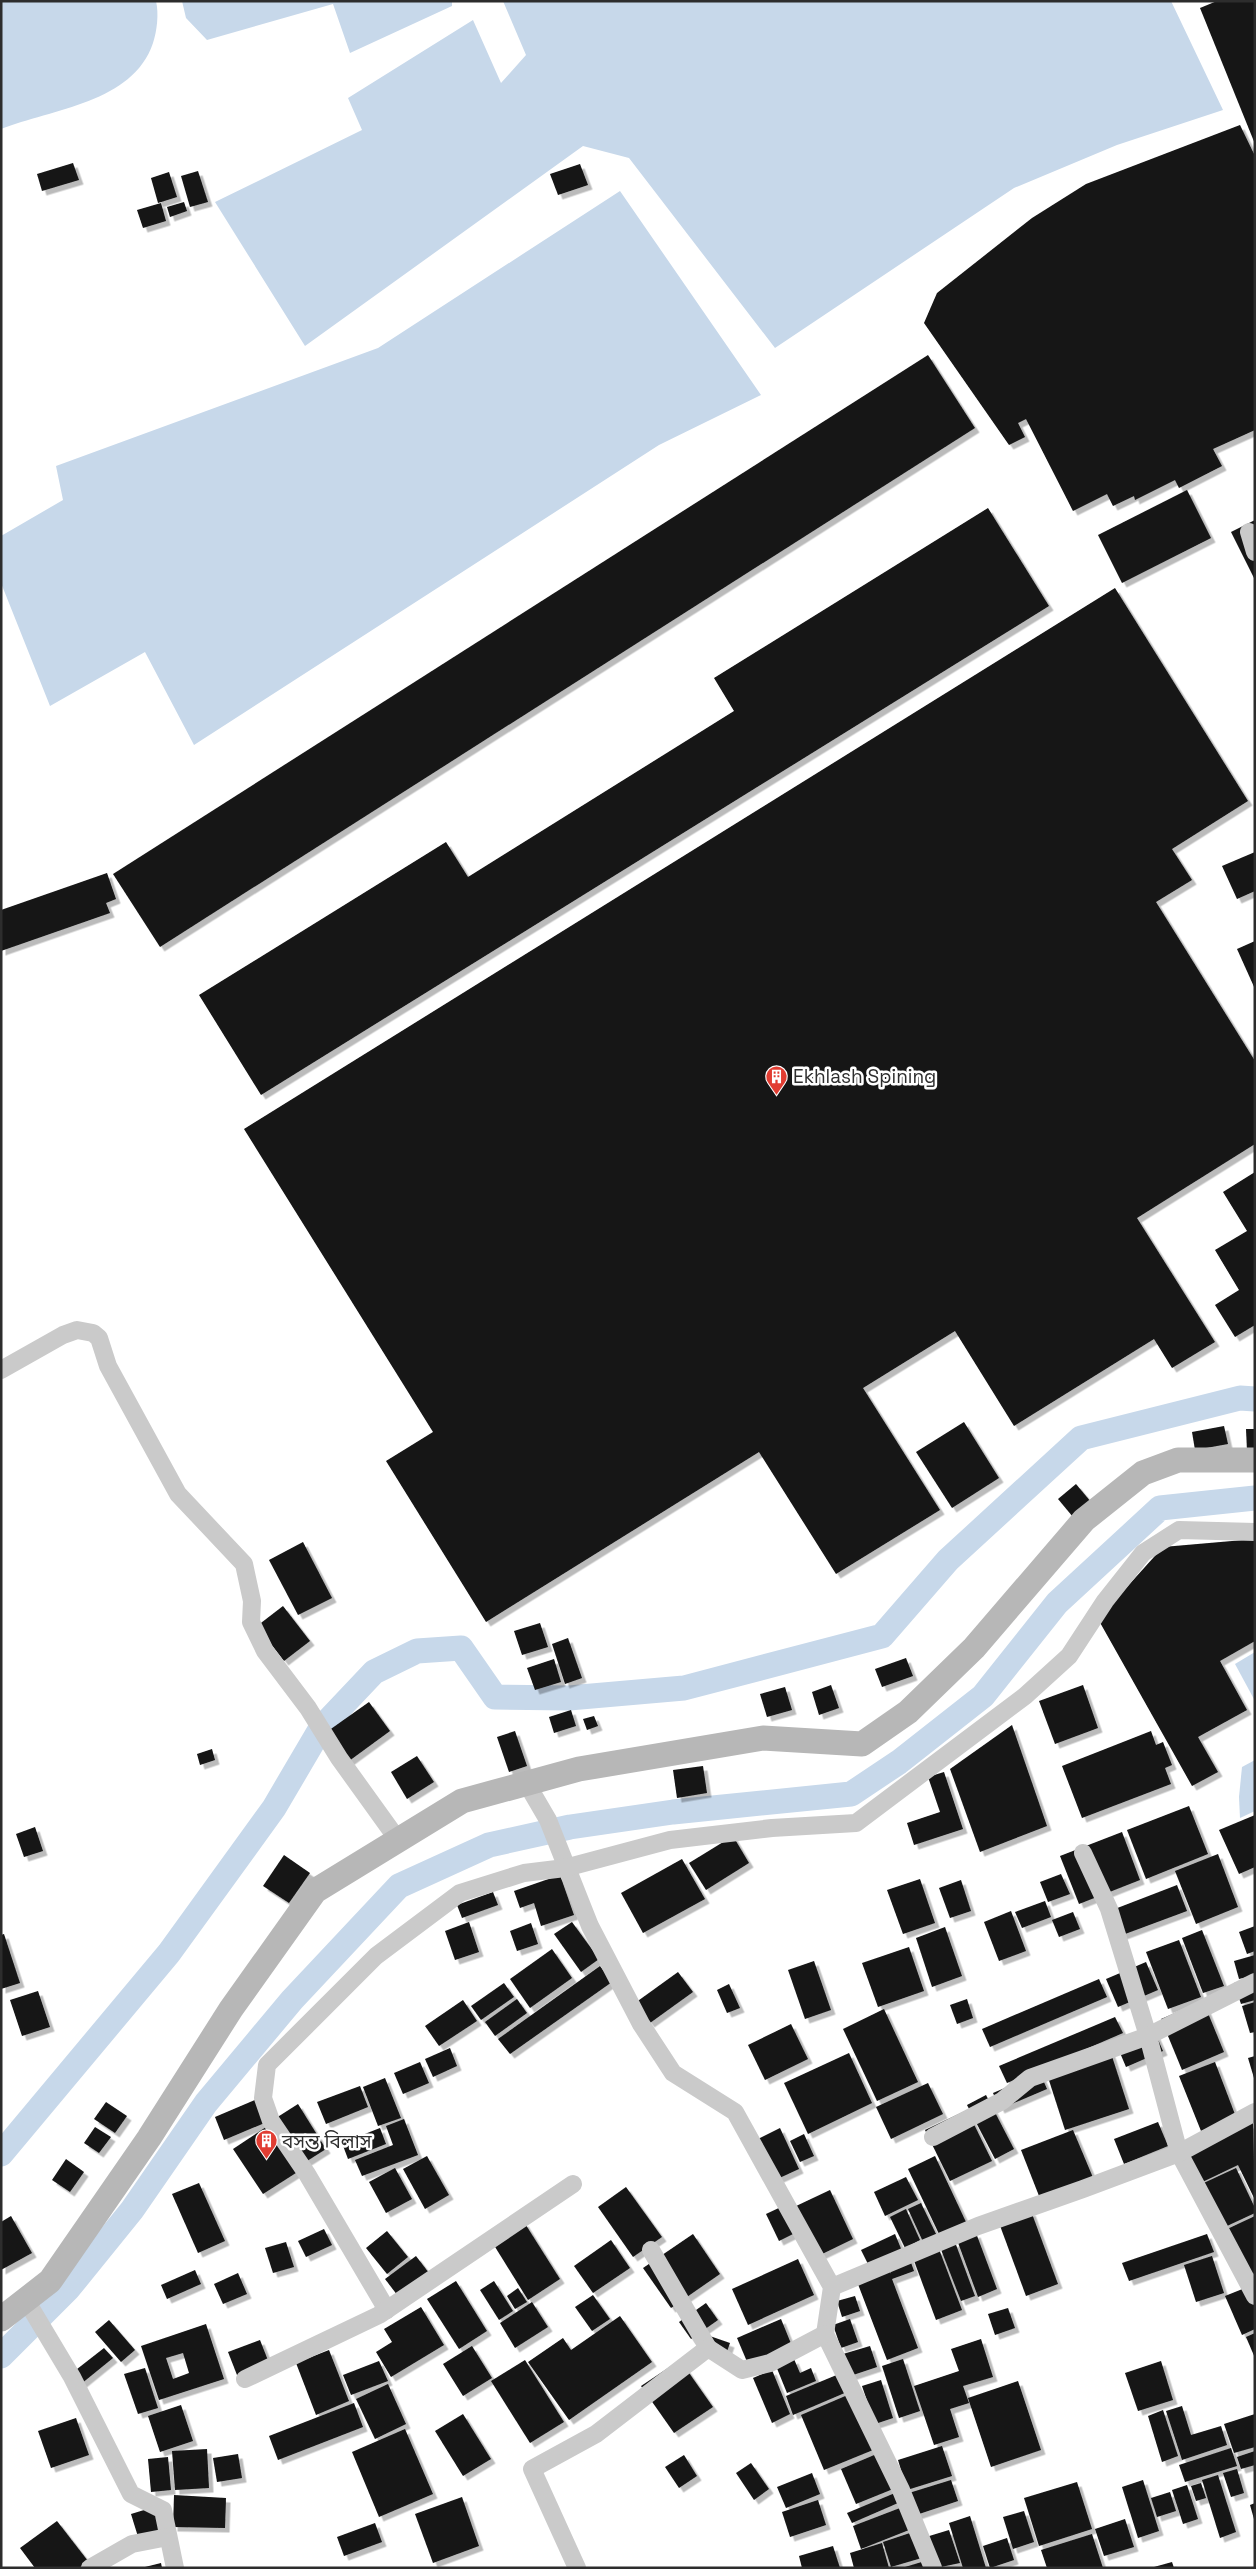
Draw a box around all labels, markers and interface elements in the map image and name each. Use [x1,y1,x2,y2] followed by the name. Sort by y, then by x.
[765,1064,789,1095] building icon: Ekhlash Spining
[793,1064,936,1089] place label: Ekhlash Spining
[254,2129,278,2160] building icon: বসন্ত বিলাস
[281,2129,373,2154] place label: বসন্ত বিলাস

